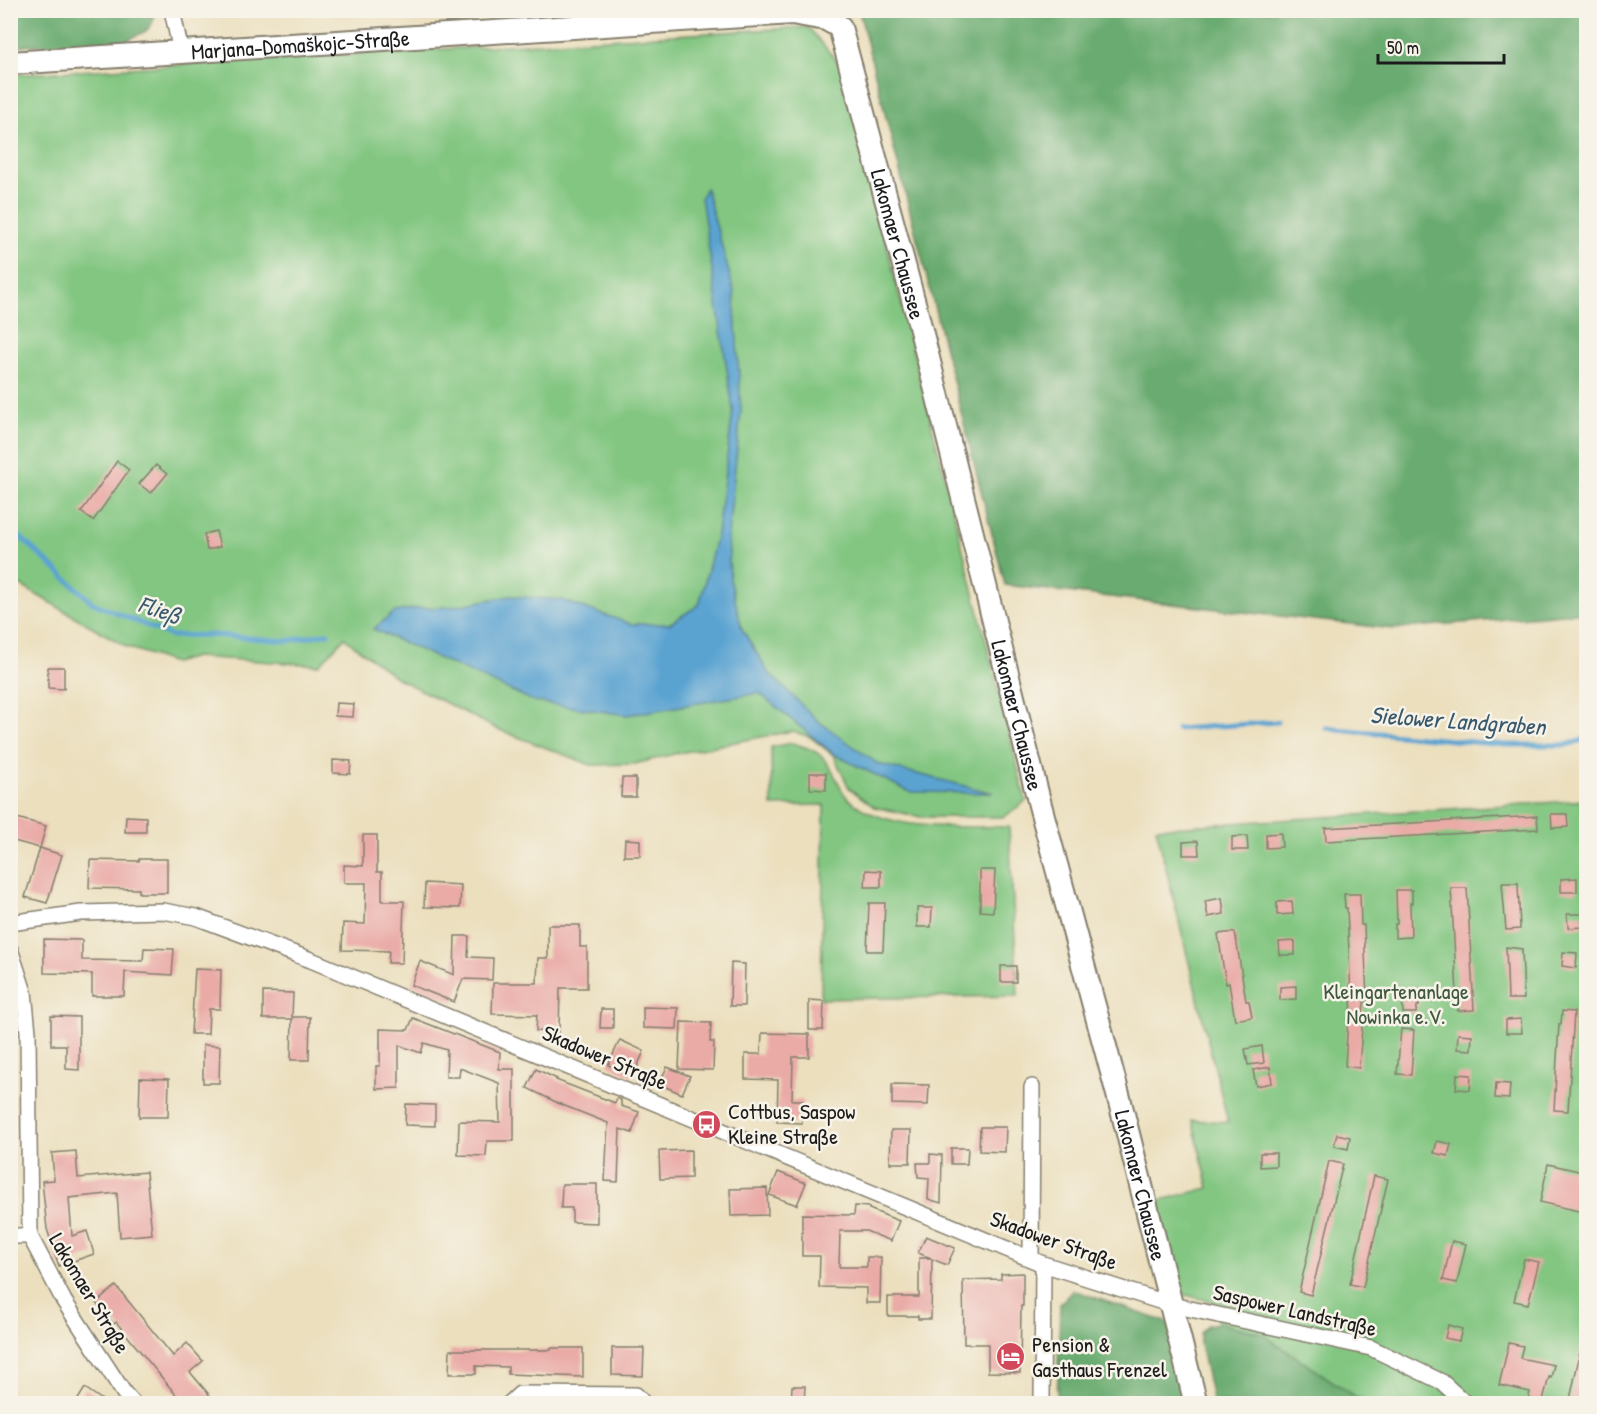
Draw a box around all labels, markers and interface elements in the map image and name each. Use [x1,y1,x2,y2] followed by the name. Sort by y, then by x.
[190,22,411,66] street label: Marjana-Domaškojc-Straße
[1378,27,1504,65] scale bar
[1387,35,1419,60] text: 50 m
[864,166,933,322] street label: Lakomaer Chaussee
[134,587,187,632] water label: Fließ
[984,637,1051,794] street label: Lakomaer Chaussee
[1369,698,1549,743] water label: Sielower Landgraben
[1323,976,1469,1031] park label: Kleingartenanlage Nowinka e.V.
[538,1017,672,1097] street label: Skadower Straße
[728,1096,856,1151] place label: Cottbus, Saspow Kleine Straße
[1108,1107,1174,1264] street label: Lakomaer Chaussee
[691,1108,723,1140] bus stop icon: Cottbus, Saspow Kleine Straße
[986,1203,1122,1277] street label: Skadower Straße
[42,1227,138,1359] street label: Lakomaer Straße
[1210,1277,1380,1343] street label: Saspower Landstraße
[1032,1329,1167,1384] place label: Pension & Gasthaus Frenzel
[995,1341,1027,1373] hotel icon: Pension & Gasthaus Frenzel

